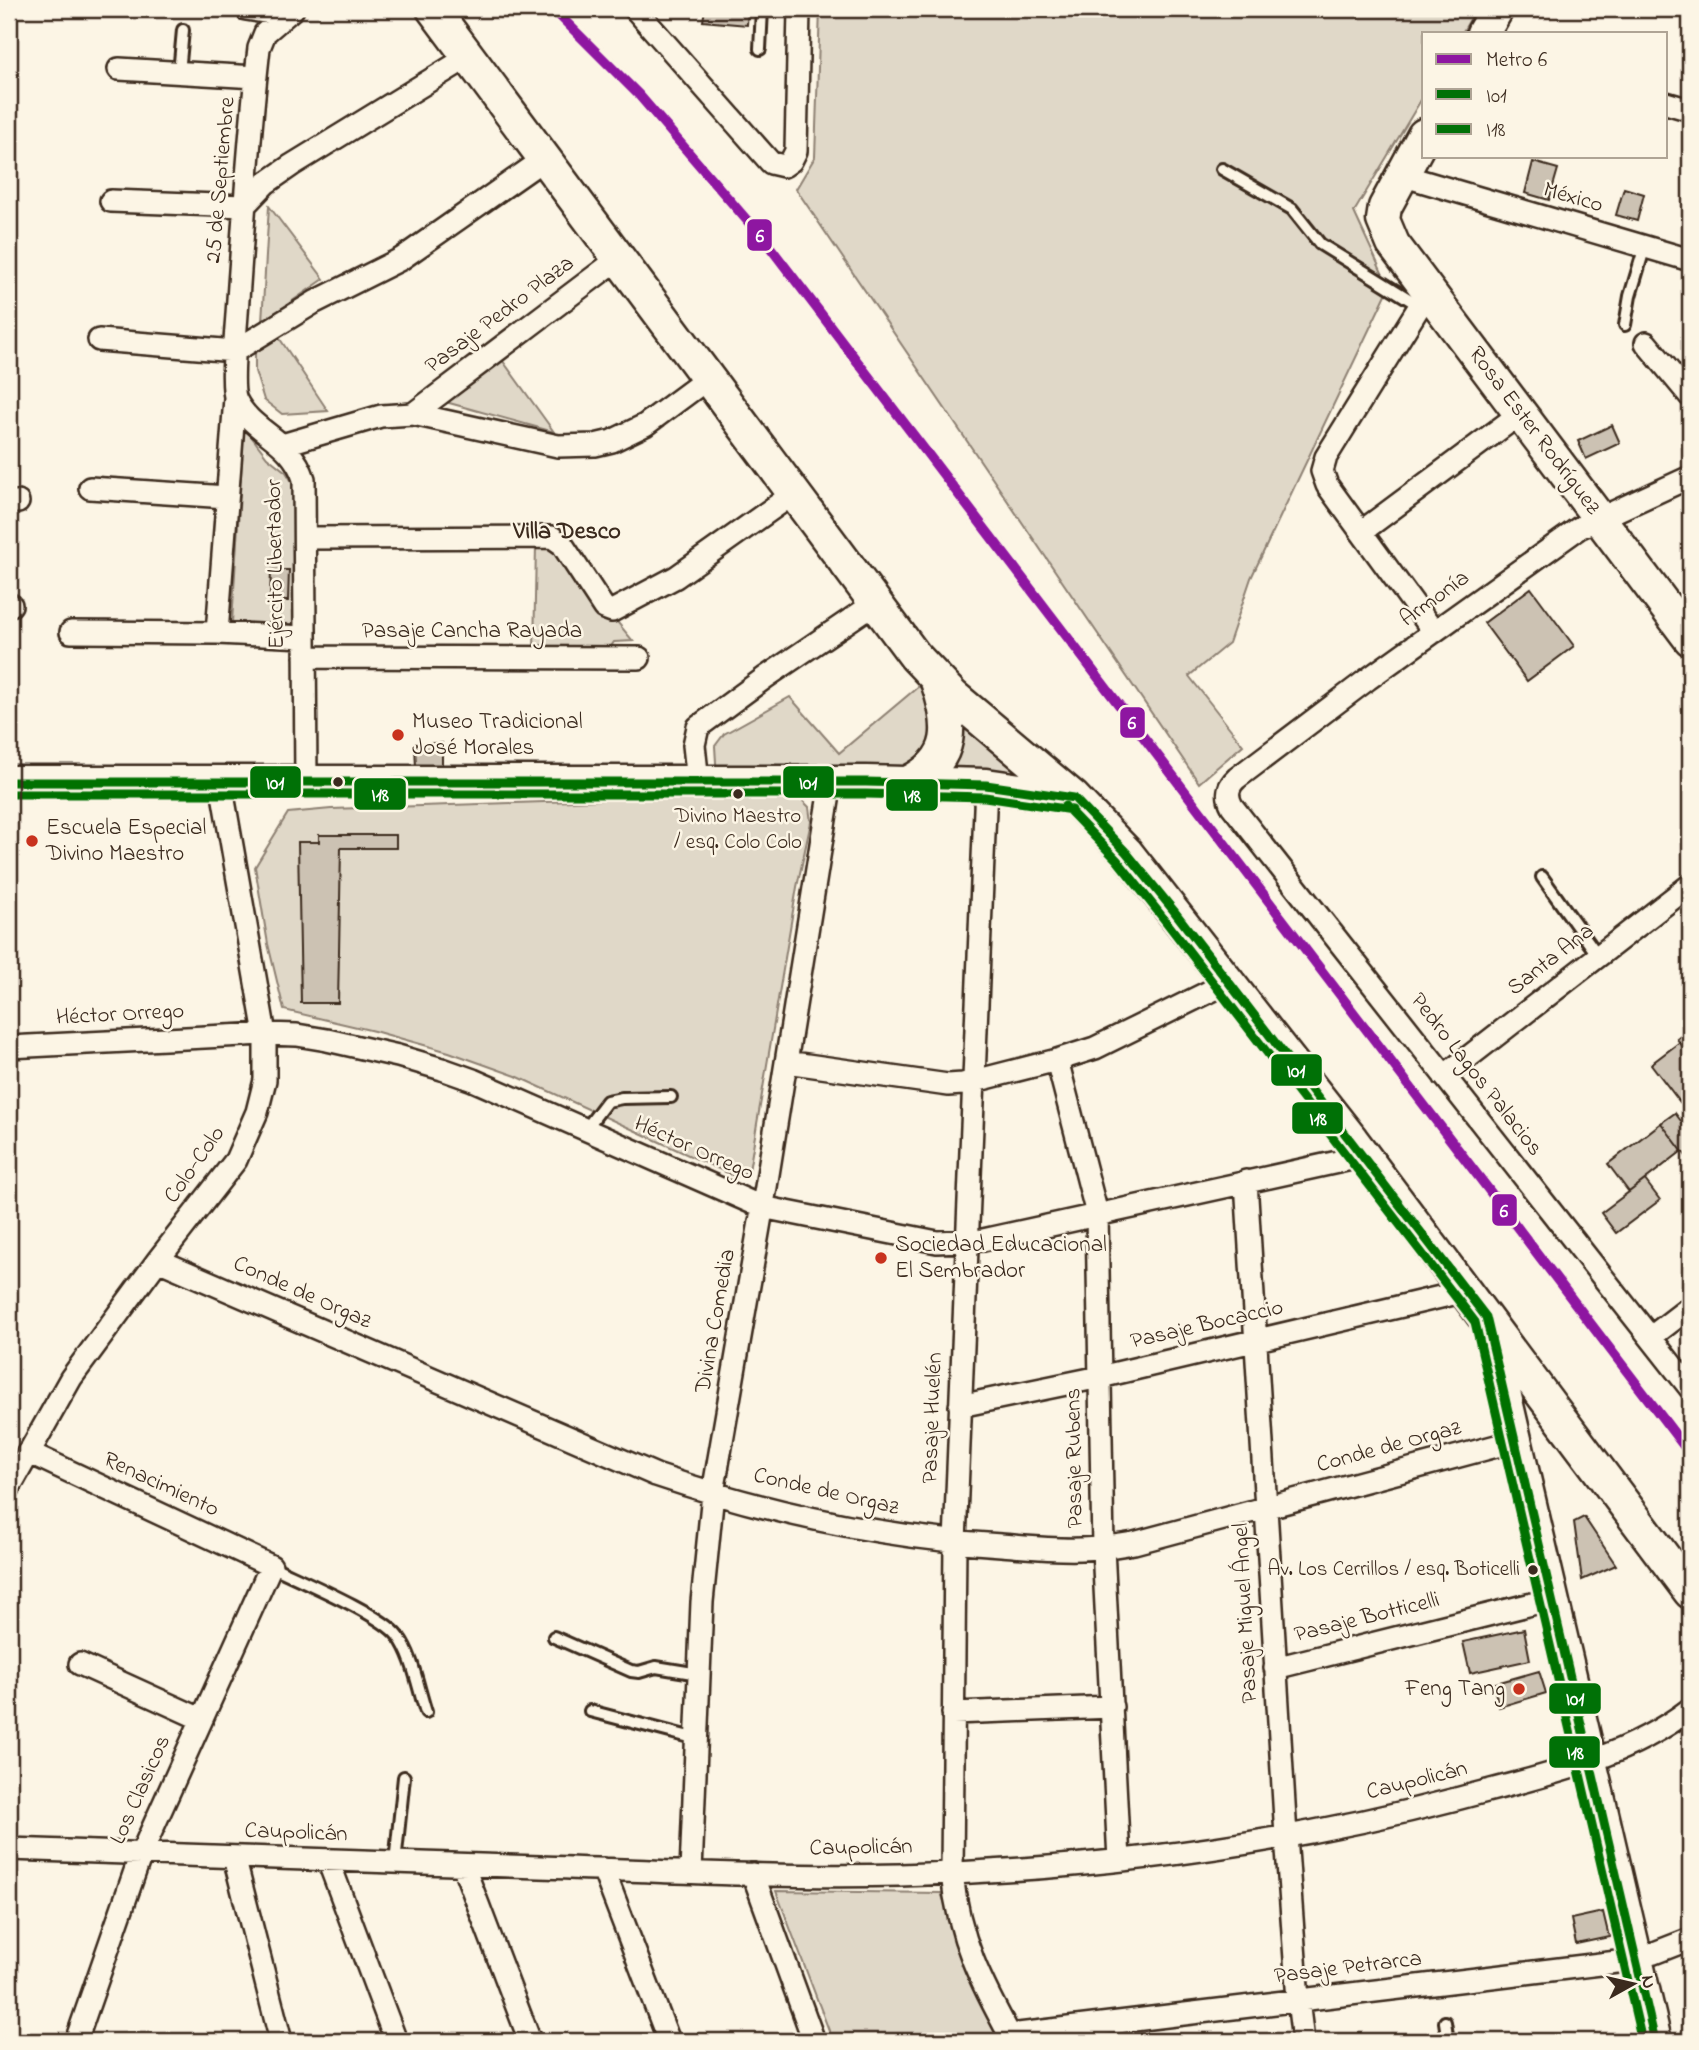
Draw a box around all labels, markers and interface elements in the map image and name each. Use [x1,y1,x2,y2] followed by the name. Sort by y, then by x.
[1422,32,1668,158] legend
[1486,46,1547,76] text: Metro 6
[1486,82,1507,112] text: I01
[197,95,245,264] street label: 25 de Septiembre
[1486,116,1506,146] text: I18
[1539,174,1607,222] street label: México
[746,218,773,252] line badge: 6
[756,224,765,251] text: 6
[418,248,582,382] street label: Pasaje Pedro Plaza
[1459,340,1609,523] street label: Rosa Ester Rodríguez
[258,478,294,649] street label: Ejército Libertador
[512,515,621,550] district label: Villa Desco
[1393,562,1477,636] street label: Armonía
[362,615,582,650] street label: Pasaje Cancha Rayada
[412,706,583,765] place label: Museo Tradicional José Morales
[1119,706,1146,739] line badge: 6
[1128,711,1137,738] text: 6
[390,727,406,743] marker: Museo Tradicional José Morales
[249,765,302,799] line badge: I01
[782,765,835,799] line badge: I01
[266,771,284,798] text: I01
[799,771,817,798] text: I01
[331,775,345,789] unlabelled marker
[353,777,407,811] line badge: I18
[885,778,939,812] line badge: I18
[371,783,389,810] text: I18
[903,784,921,811] text: I18
[731,787,745,801] marker: Divino Maestro / esq. Colo Colo
[674,802,802,858] place label: Divino Maestro / esq. Colo Colo
[45,812,206,871] place label: Escuela Especial Divino Maestro
[24,833,40,849] marker: Escuela Especial Divino Maestro
[1501,915,1601,1005] street label: Santa Ana
[1401,986,1550,1164] street label: Pedro Lagos Palacios
[55,995,185,1036] street label: Héctor Orrego
[1270,1053,1323,1087] line badge: I01
[1287,1059,1305,1086] text: I01
[1291,1101,1344,1135] line badge: I18
[1309,1107,1327,1134] text: I18
[628,1108,759,1191] street label: Héctor Orrego
[156,1119,234,1211] street label: Colo-Colo
[1491,1193,1518,1227] line badge: 6
[1500,1199,1509,1226] text: 6
[895,1229,1107,1288] place label: Sociedad Educacional El Sembrador
[687,1246,745,1397] street label: Divina Comedia
[227,1248,377,1339] street label: Conde de Orgaz
[873,1250,889,1266] marker: Sociedad Educacional El Sembrador
[1127,1291,1287,1359] street label: Pasaje Bocaccio
[914,1352,952,1484] street label: Pasaje Huelén
[1057,1387,1093,1529] street label: Pasaje Rubens
[1313,1412,1466,1483] street label: Conde de Orgaz
[98,1444,224,1526] street label: Renacimiento
[750,1459,902,1526] street label: Conde de Orgaz
[1224,1522,1268,1704] street label: Pasaje Miguel Ángel
[1268,1555,1520,1585] place label: Av. Los Cerrillos / esq. Boticelli
[1526,1563,1540,1577] marker: Av. Los Cerrillos / esq. Boticelli
[1291,1584,1443,1652] street label: Pasaje Botticelli
[1404,1673,1505,1707] place label: Feng Tang
[1511,1681,1527,1697] marker: Feng Tang
[1548,1682,1602,1715] line badge: I01
[1566,1687,1584,1714] text: I01
[102,1730,180,1850] street label: Los Clasicos
[1548,1735,1601,1769] line badge: I18
[1566,1741,1584,1768] text: I18
[1363,1753,1471,1809] street label: Caupolicán
[244,1815,348,1851] street label: Caupolicán
[809,1831,913,1865] street label: Caupolicán
[1272,1943,1424,1993] street label: Pasaje Petrarca
[1598,1948,1668,2018] north arrow
[1633,1974,1662,1990] text: N

